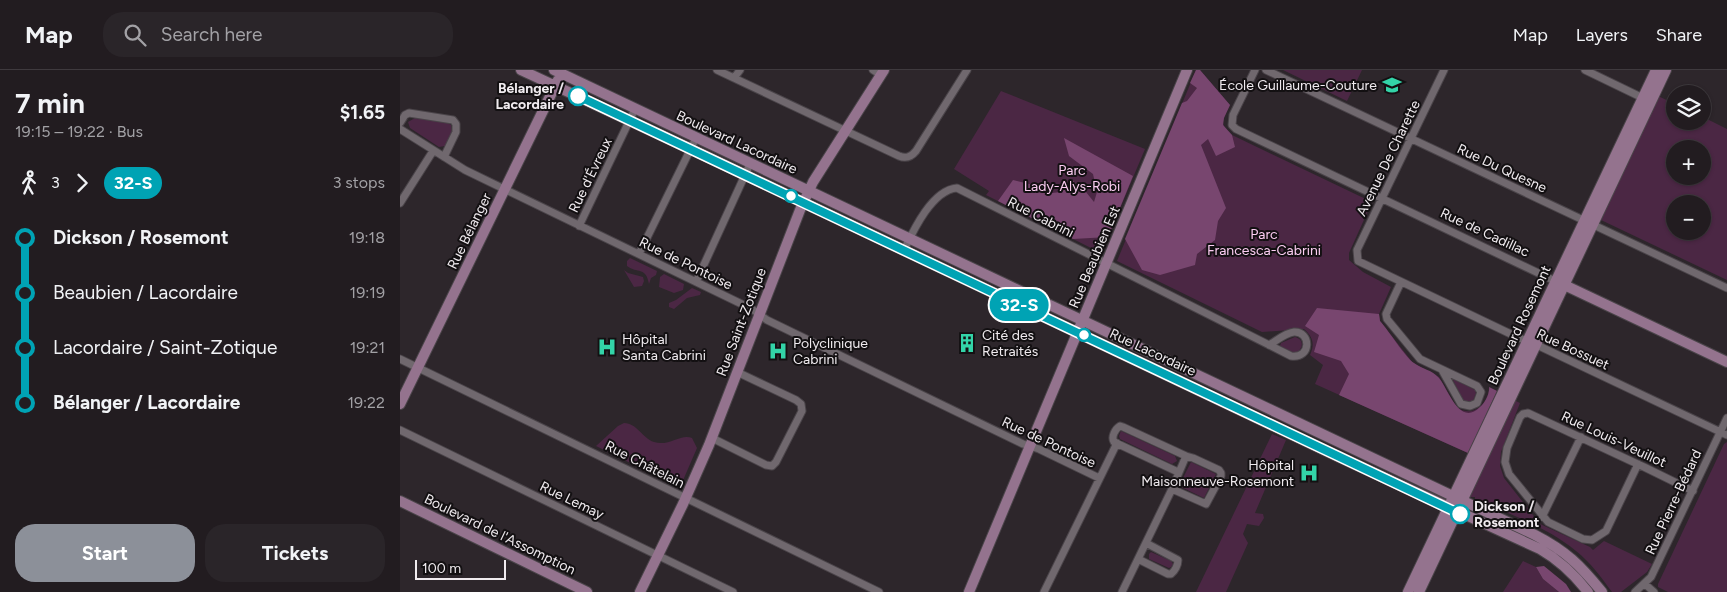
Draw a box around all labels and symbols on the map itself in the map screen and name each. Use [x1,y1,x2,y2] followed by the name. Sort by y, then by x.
[1381,74,1403,96] school or university icon: École Guillaume-Couture
[1219,77,1377,94] place label: École Guillaume-Couture
[495,80,564,113] place label: Bélanger / Lacordaire
[568,86,588,106] marker: Bélanger / Lacordaire
[1353,97,1424,219] street label: Avenue De Charette
[674,107,800,178] street label: Boulevard Lacordaire
[565,135,616,215] street label: Rue d'Évreux
[1454,140,1550,197] street label: Rue Du Quesne
[1024,162,1120,195] park label: Parc Lady-Alys-Robi
[784,189,798,203] unlabelled marker
[444,190,495,272] street label: Rue Bélanger
[1005,193,1077,241] street label: Rue Cabrini
[1065,204,1124,311] street label: Rue Beaubien Est
[1437,204,1533,261] street label: Rue de Cadillac
[1207,226,1321,259] park label: Parc Francesca-Cabrini
[636,234,736,294] street label: Rue de Pontoise
[1484,263,1555,388] street label: Boulevard Rosemont
[713,265,770,379] street label: Rue Saint-Zotique
[984,289,1054,321] line badge: 32-S
[1107,325,1199,380] street label: Rue Lacordaire
[1534,325,1612,374] street label: Rue Bossuet
[982,327,1038,360] place label: Cité des Retraités
[1077,328,1091,342] unlabelled marker
[622,331,706,364] place label: Hôpital Santa Cabrini
[956,332,978,354] building icon: Cité des Retraités
[793,335,868,368] place label: Polyclinique Cabrini
[596,336,618,358] hospital icon: Hôpital Santa Cabrini
[767,340,789,362] hospital icon: Polyclinique Cabrini
[1559,408,1669,471] street label: Rue Louis-Veuillot
[999,413,1099,472] street label: Rue de Pontoise
[602,437,688,492] street label: Rue Châtelain
[1642,447,1705,558] street label: Rue Pierre-Bédard
[1141,457,1294,490] place label: Hôpital Maisonneuve-Rosemont
[1298,462,1320,484] hospital icon: Hôpital Maisonneuve-Rosemont
[537,478,607,523] street label: Rue Lemay
[421,490,578,579] street label: Boulevard de l'Assomption
[1474,498,1540,531] place label: Dickson / Rosemont
[1450,504,1470,524] marker: Dickson / Rosemont
[415,557,506,580] scale bar

